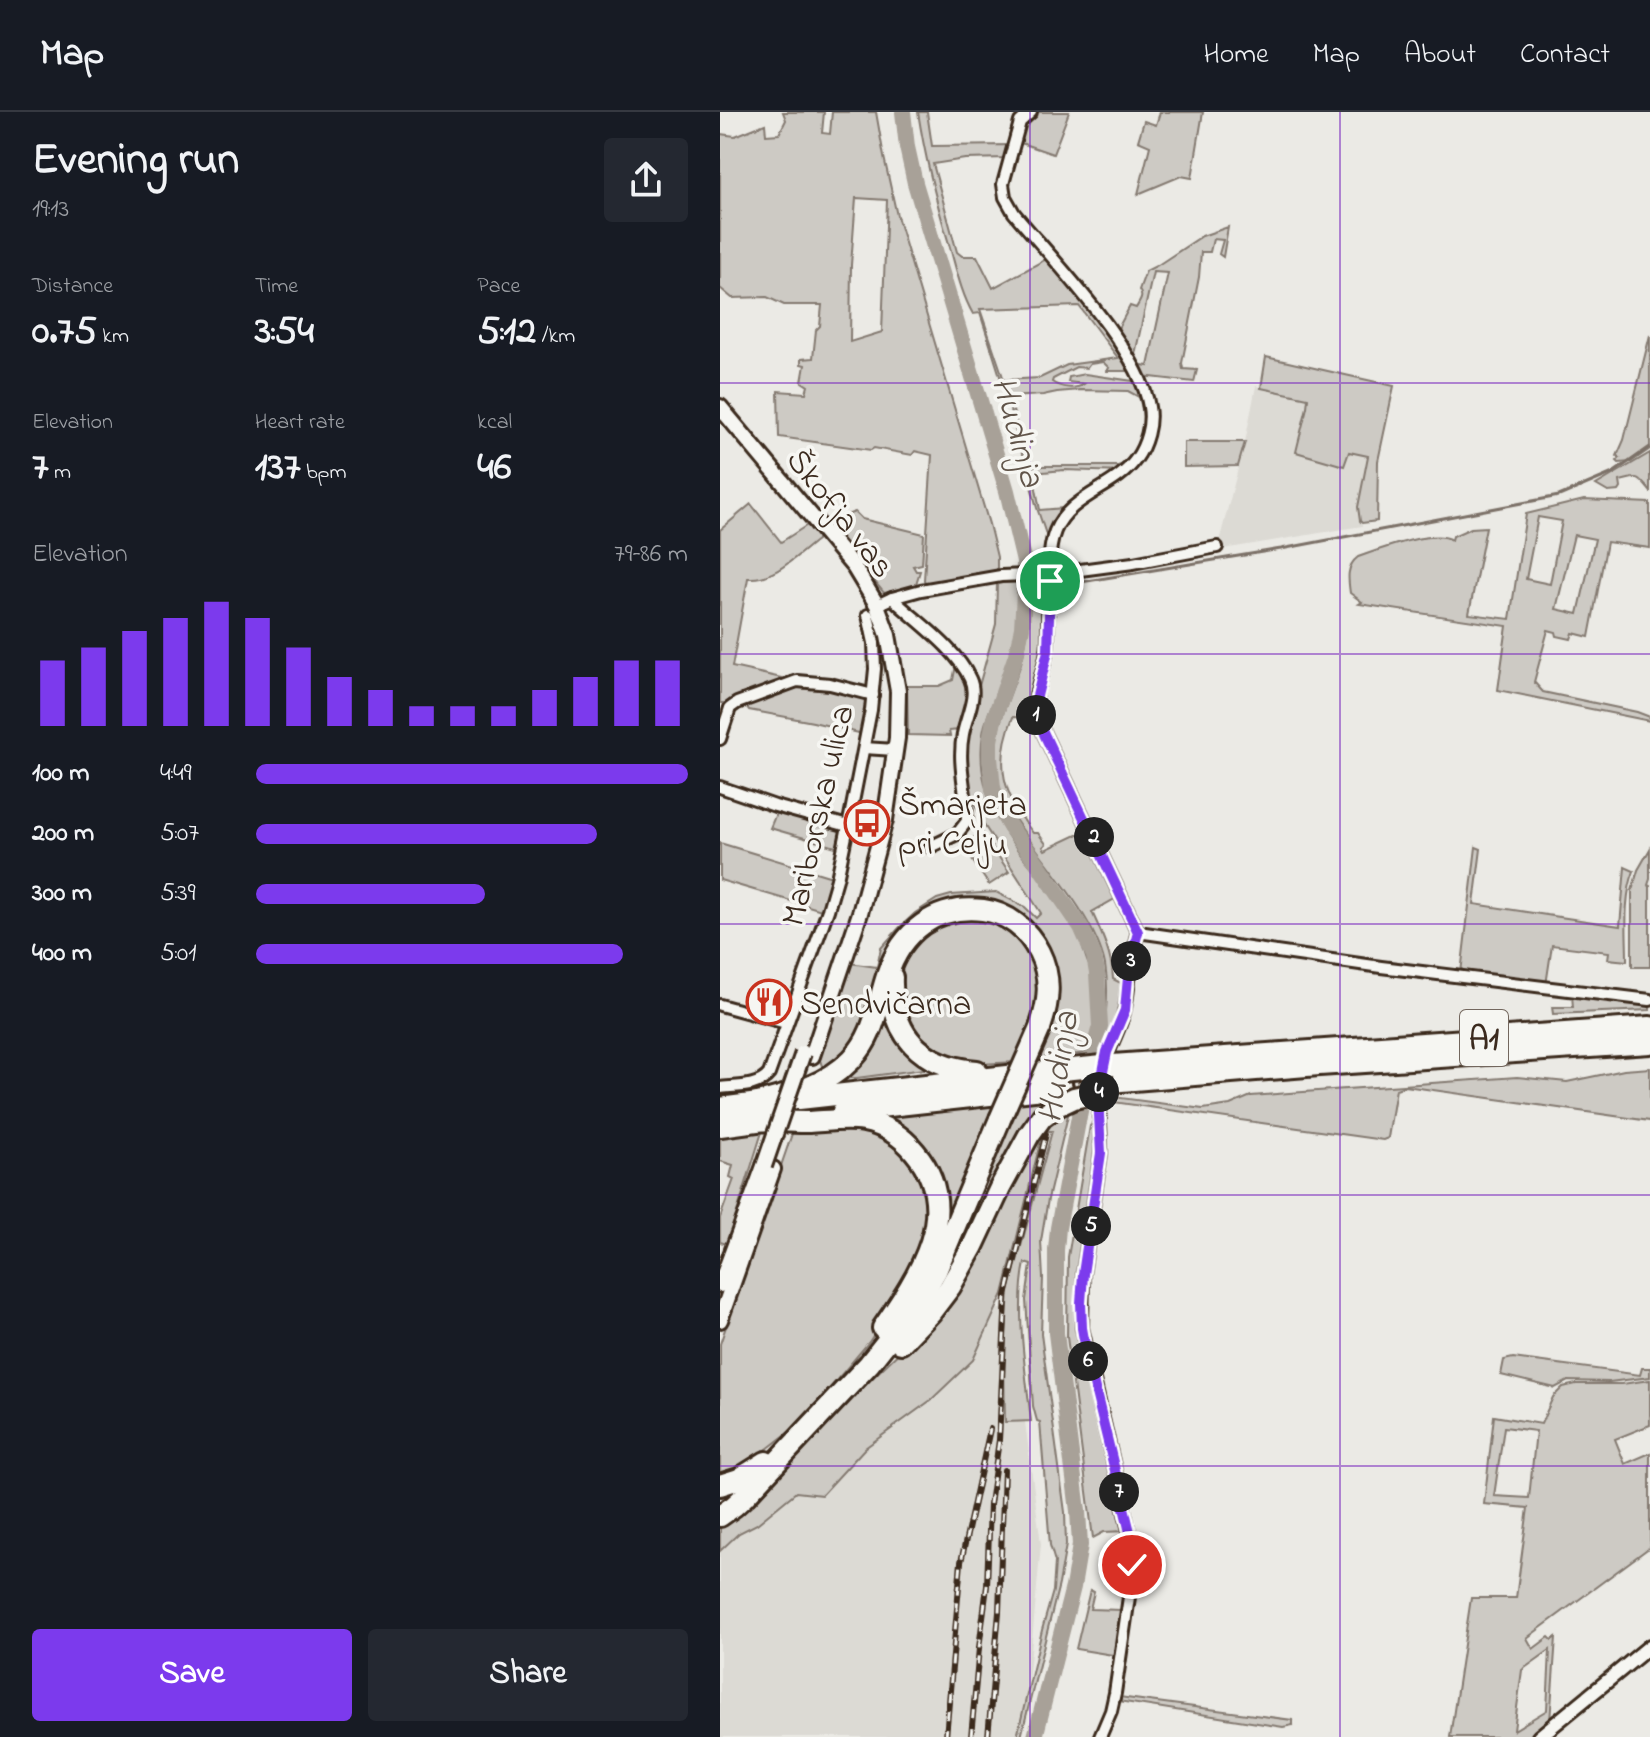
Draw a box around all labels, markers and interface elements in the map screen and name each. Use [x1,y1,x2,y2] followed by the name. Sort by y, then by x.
[40,27,104,83] text: Map
[1203,35,1269,76] text: Home
[1313,35,1360,76] text: Map
[1404,35,1476,76] text: About
[1520,35,1610,76] text: Contact
[32,129,239,193] text: Evening run
[604,138,688,222] button: share
[32,191,69,229] text: 19:13
[32,271,113,303] text: Distance
[255,271,298,303] text: Time
[477,271,520,303] text: Pace
[32,303,97,362] text: 0.75
[255,303,314,362] text: 3:54
[477,303,536,362] text: 5:12
[97,321,129,353] text: km
[536,321,575,353] text: /km
[975,371,1057,494] water label: Hudinja
[32,407,113,439] text: Elevation
[255,407,345,439] text: Heart rate
[477,407,512,439] text: kcal
[32,439,48,498] text: 7
[255,439,300,498] text: 137
[477,439,511,498] text: 46
[772,439,906,590] street label: Škofja vas
[48,457,71,489] text: m
[300,457,347,489] text: bpm
[32,536,128,574] text: Elevation
[614,536,688,574] text: 79–86 m
[1016,547,1084,615] pin
[1028,559,1072,603] icon: arrive
[1016,695,1056,735] pin: 1
[1033,699,1040,731] text: 1
[770,700,870,931] street label: Mariborska ulica
[32,755,89,793] text: 100 m
[160,755,191,793] text: 4:49
[898,782,1027,871] place label: Šmarjeta pri Celju
[843,799,891,847] bus stop icon: Šmarjeta pri Celju
[32,815,94,853] text: 200 m
[160,815,199,853] text: 5:07
[1074,817,1114,857] pin: 2
[1089,821,1099,853] text: 2
[32,875,92,913] text: 300 m
[160,875,196,913] text: 5:39
[32,935,92,973] text: 400 m
[160,935,197,973] text: 5:01
[1111,941,1151,981] pin: 3
[1126,945,1136,977] text: 3
[745,978,793,1026] restaurant icon: Sendvičarna
[800,981,971,1031] place label: Sendvičarna
[1025,1007,1096,1127] water label: Hudinja
[1460,1010,1508,1066] road number: A1
[1079,1072,1119,1112] pin: 4
[1094,1076,1104,1108] text: 4
[1071,1206,1111,1246] pin: 5
[1085,1210,1097,1242] text: 5
[1068,1341,1108,1381] pin: 6
[1083,1345,1093,1377] text: 6
[1099,1472,1139,1512] pin: 7
[1114,1476,1124,1508] text: 7
[1098,1531,1166,1599] pin
[1110,1543,1154,1587] icon: check
[32,1629,352,1721] button: Save
[368,1629,688,1721] button: Share

